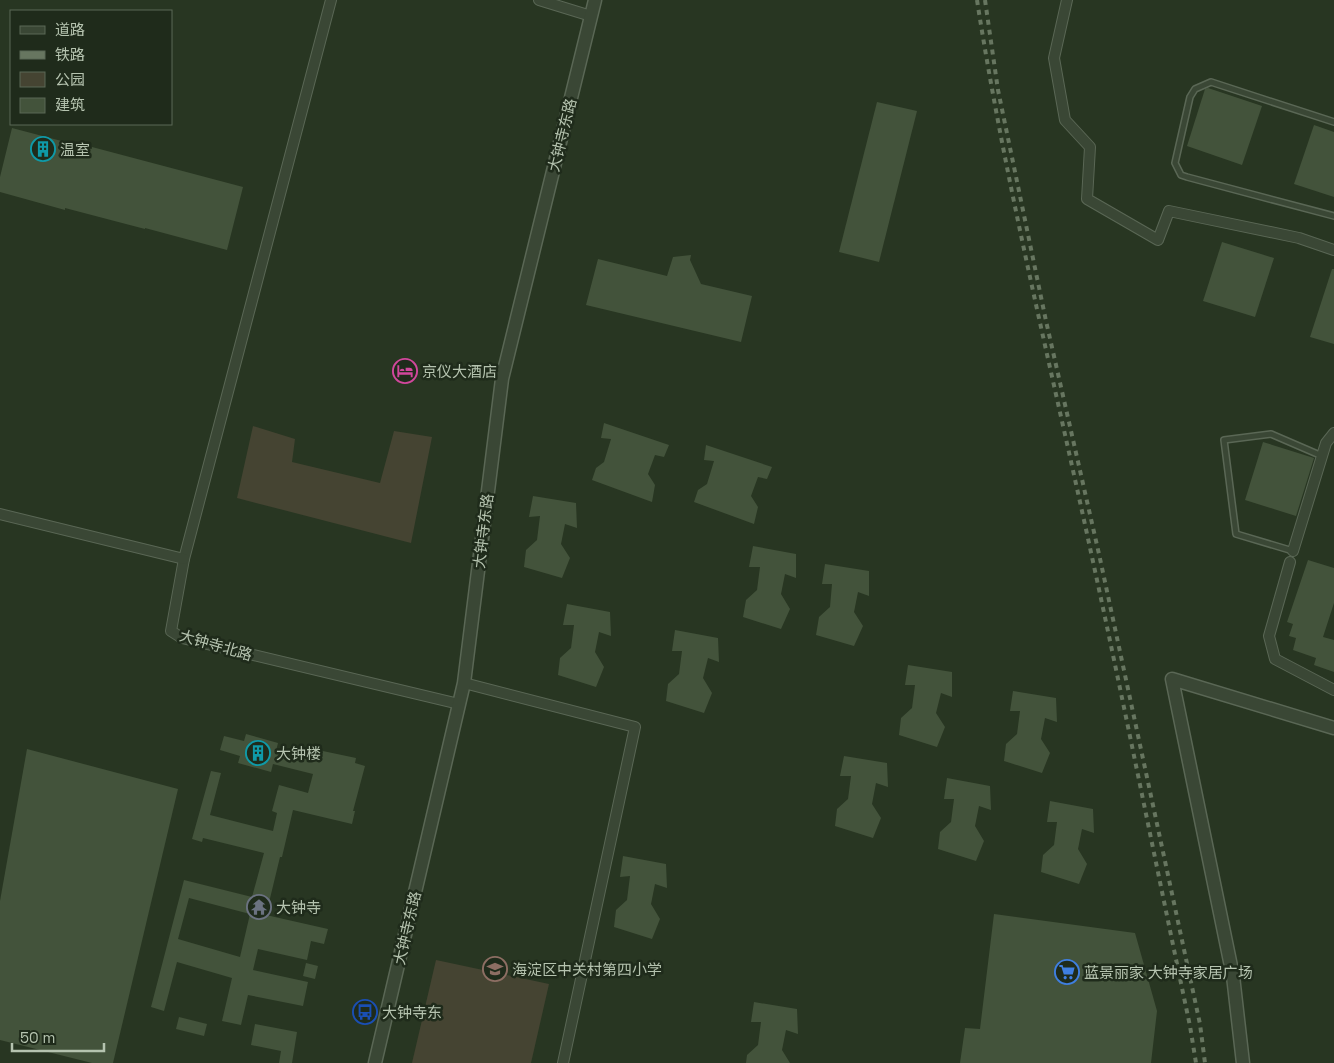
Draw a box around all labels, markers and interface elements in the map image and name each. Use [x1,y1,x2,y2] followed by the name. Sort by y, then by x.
[10,10,172,125] legend
[55,20,85,39] text: 道路
[55,45,85,64] text: 铁路
[55,70,85,89] text: 公园
[55,95,85,114] text: 建筑
[544,96,580,174] street label: 大钟寺东路
[30,136,56,162] building icon: 温室
[60,140,90,159] place label: 温室
[392,358,418,384] hotel icon: 京仪大酒店
[422,362,497,381] place label: 京仪大酒店
[469,493,497,569] street label: 大钟寺东路
[177,626,255,664] street label: 大钟寺北路
[245,740,271,766] building icon: 大钟楼
[276,744,321,763] place label: 大钟楼
[389,889,425,967] street label: 大钟寺东路
[246,894,272,920] temple icon: 大钟寺
[276,898,321,917] place label: 大钟寺
[482,956,508,982] school or university icon: 海淀区中关村第四小学
[1054,959,1080,985] supermarket icon: 蓝景丽家 大钟寺家居广场
[512,960,662,979] place label: 海淀区中关村第四小学
[1084,963,1253,982] place label: 蓝景丽家 大钟寺家居广场
[352,999,378,1025] bus stop icon: 大钟寺东
[382,1003,442,1022] place label: 大钟寺东
[12,1020,105,1052] scale bar
[20,1028,55,1047] text: 50 m

